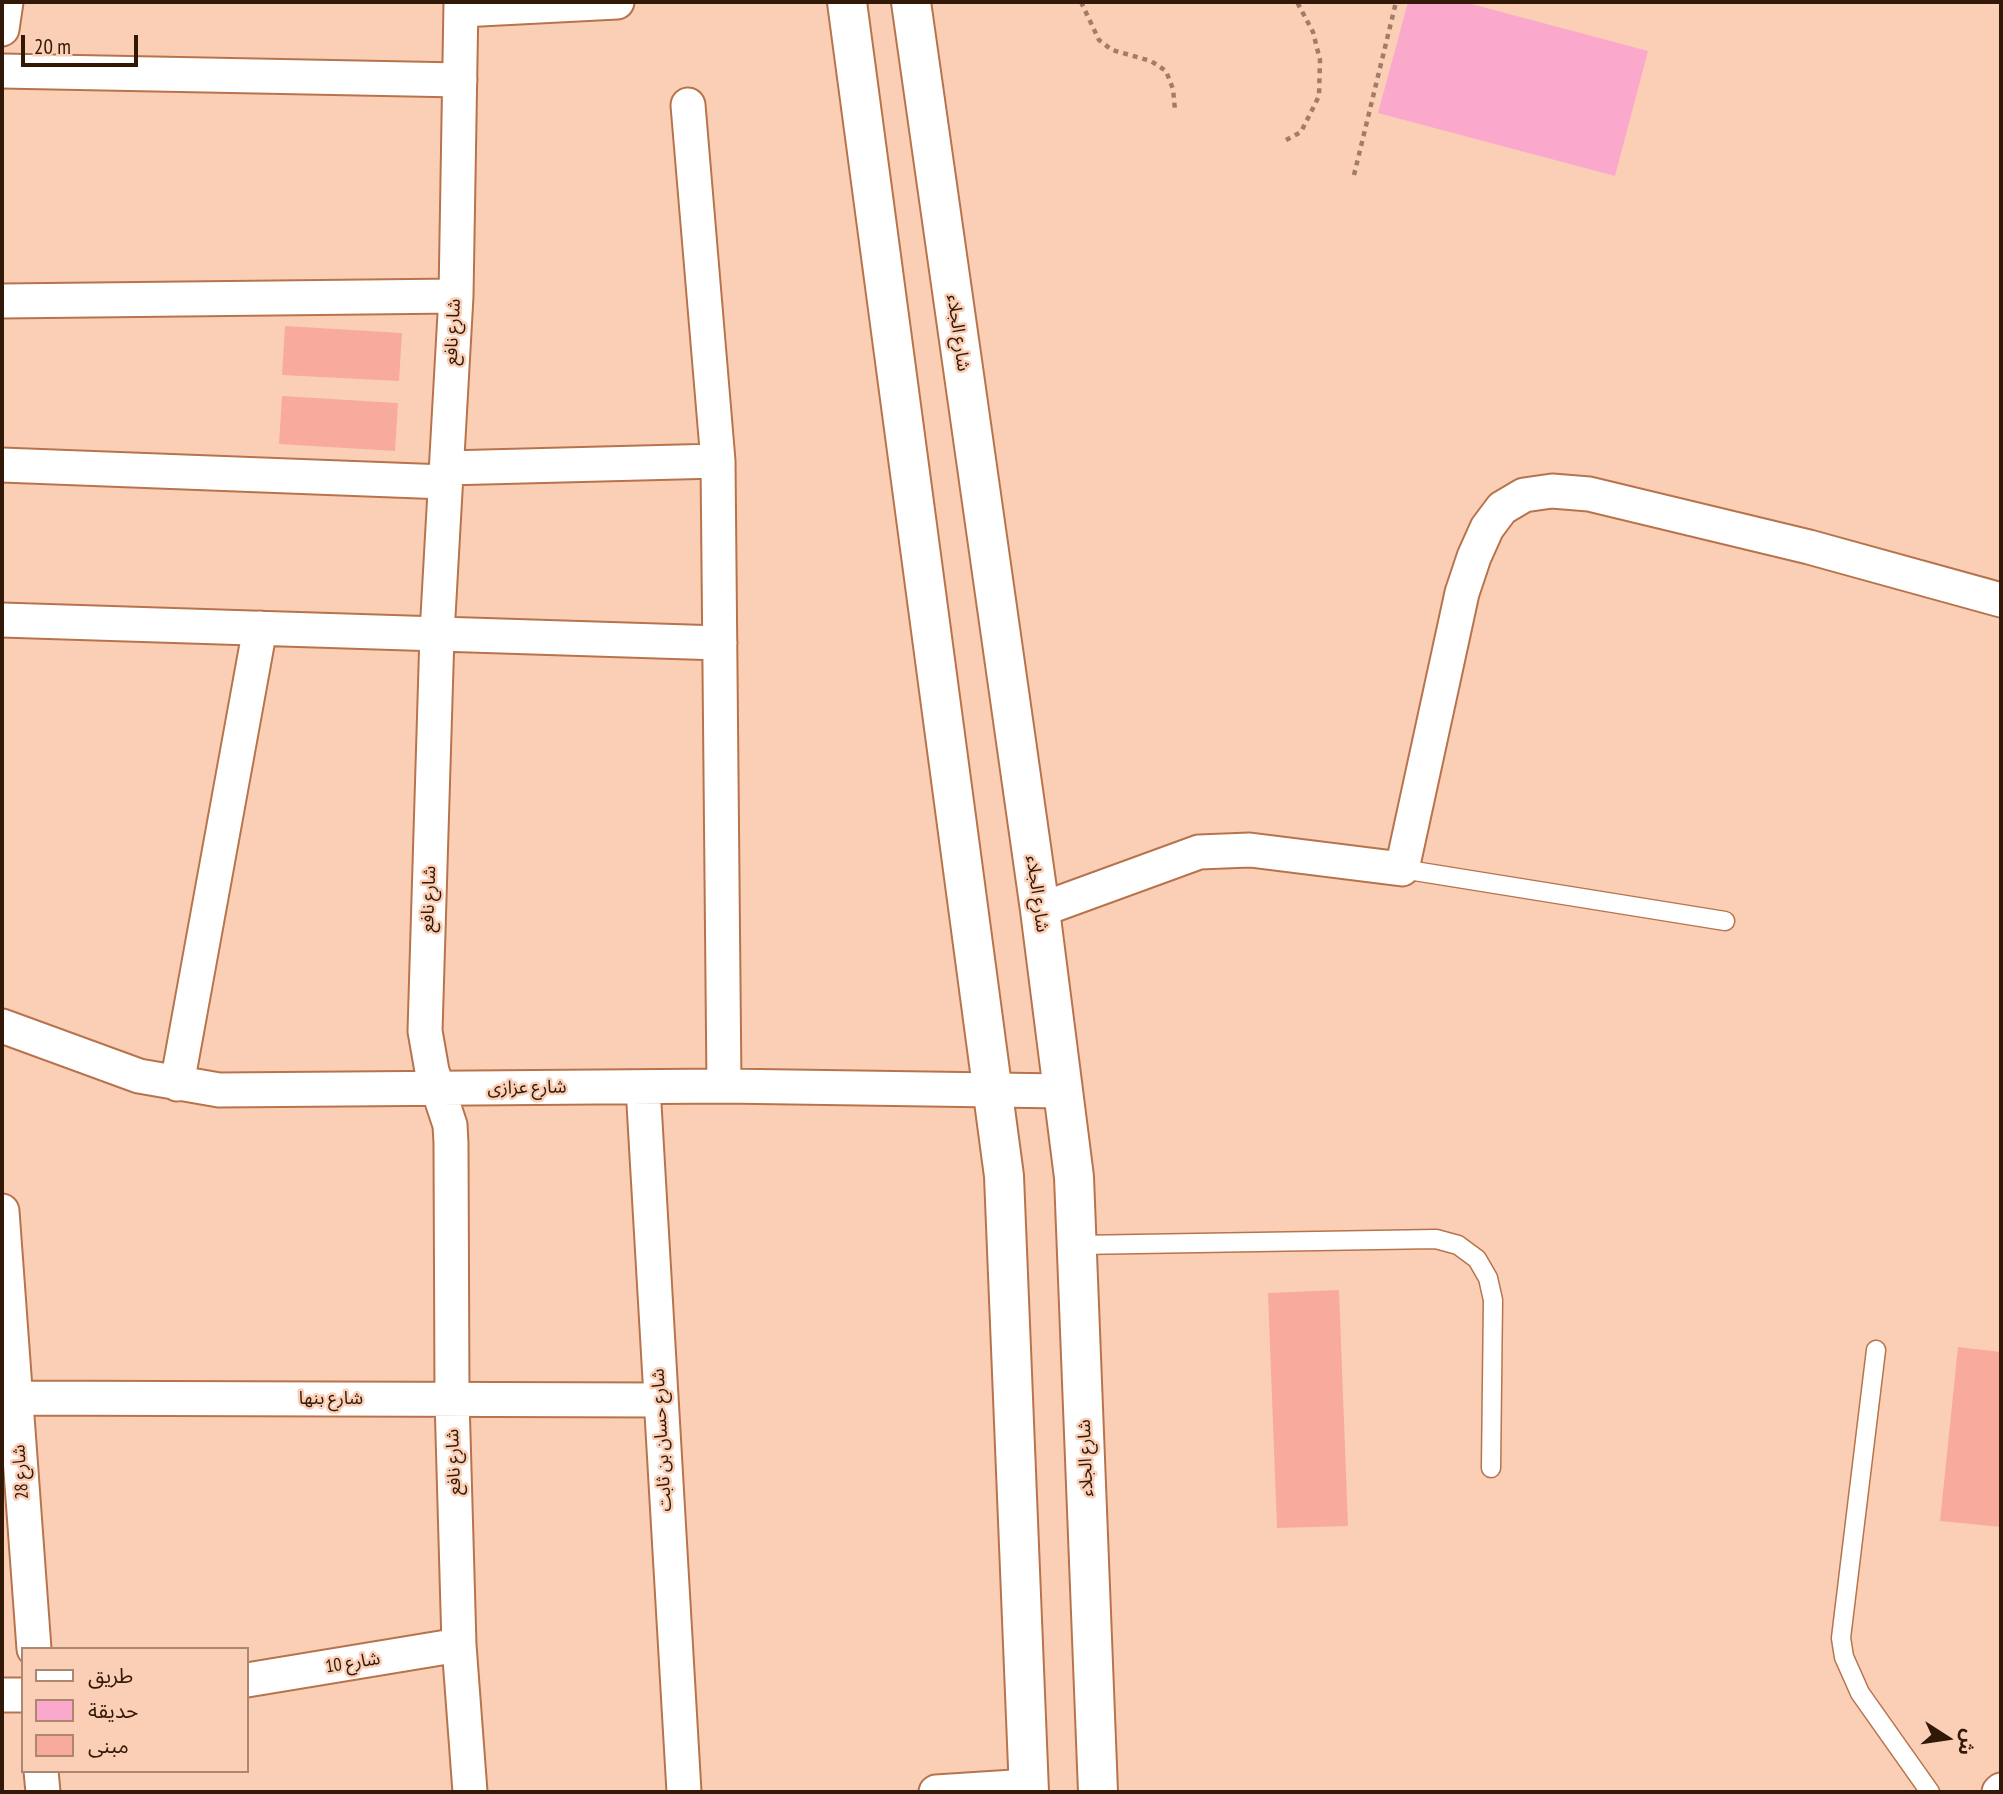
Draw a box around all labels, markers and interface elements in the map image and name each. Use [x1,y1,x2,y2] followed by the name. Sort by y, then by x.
[24,21,142,65] scale bar
[34,33,71,60] text: 20 m
[942,293,974,373] street label: شارع الجلاء
[440,298,466,366] street label: شارع نافع
[1021,854,1053,934] street label: شارع الجلاء
[417,865,441,933] street label: شارع نافع
[487,1077,567,1099] street label: شارع عزازى
[647,1368,677,1512] street label: شارع حسان بن ثابت
[299,1388,363,1410] street label: شارع بنها
[1074,1419,1098,1497] street label: شارع الجلاء
[442,1428,466,1496] street label: شارع نافع
[8,1444,34,1500] street label: شارع 28
[21,1647,248,1773] legend
[324,1648,382,1678] street label: شارع 10
[88,1662,133,1689] text: طريق
[88,1697,138,1724] text: حديقة
[1912,1703,1982,1773] north arrow
[1953,1727,1982,1758] text: ش
[88,1732,129,1759] text: مبنى

